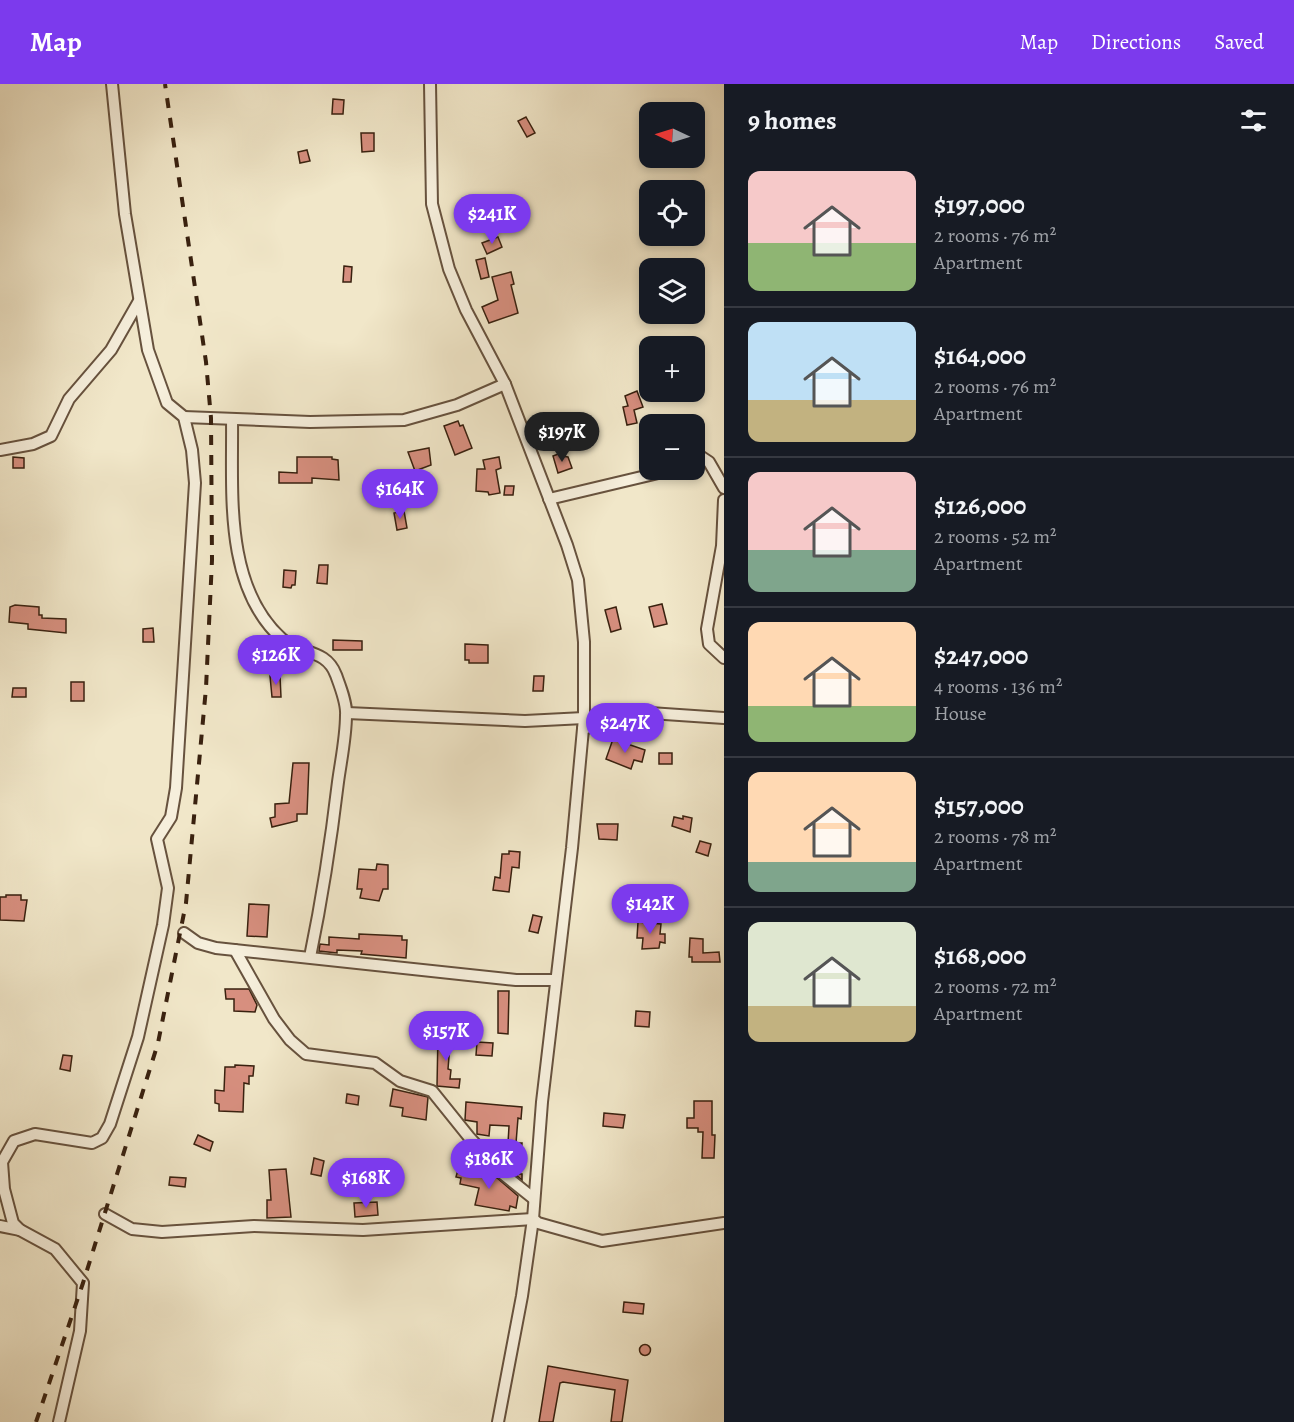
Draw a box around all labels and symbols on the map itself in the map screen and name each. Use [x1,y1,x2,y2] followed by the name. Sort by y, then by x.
[639,102,705,168] north arrow
[450,194,534,245] pin: $241K
[520,412,604,463] pin: $197K
[358,469,442,520] pin: $164K
[234,635,318,686] pin: $126K
[583,703,667,754] pin: $247K
[608,884,692,935] pin: $142K
[404,1011,488,1062] pin: $157K
[447,1139,531,1190] pin: $186K
[324,1158,408,1209] pin: $168K

